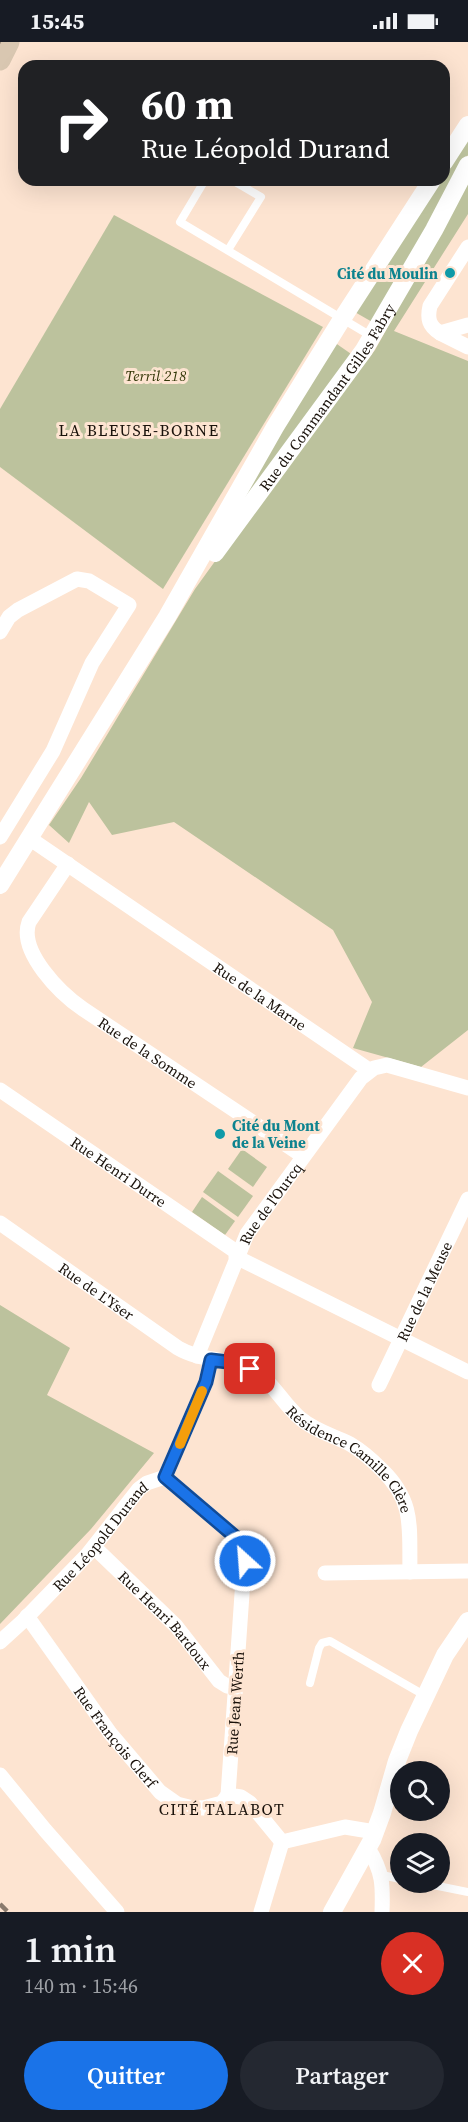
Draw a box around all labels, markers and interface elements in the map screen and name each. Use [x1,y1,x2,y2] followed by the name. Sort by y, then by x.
[30,6,84,36] text: 15:45
[141,75,234,133] text: 60 m
[42,84,120,162] icon: right
[141,130,389,167] text: Rue Léopold Durand
[337,263,438,284] place label: Cité du Moulin
[443,266,457,280] marker: Cité du Moulin
[254,299,400,495] street label: Rue du Commandant Gilles Fabry
[125,365,187,386] park label: Terril 218
[58,419,220,441] district label: LA BLEUSE-BORNE
[210,957,311,1035] street label: Rue de la Marne
[94,1012,202,1093] street label: Rue de la Somme
[232,1115,320,1153] place label: Cité du Mont de la Veine
[213,1127,227,1141] marker: Cité du Mont de la Veine
[67,1131,171,1212] street label: Rue Henri Durre
[233,1157,307,1247] street label: Rue de l'Ourcq
[391,1237,457,1345] street label: Rue de la Meuse
[55,1257,139,1325] street label: Rue de L'Yser
[224,1343,275,1394] pin
[233,1352,266,1385] icon: arrive
[282,1401,418,1515] street label: Résidence Camille Clère
[47,1476,152,1595] street label: Rue Léopold Durand
[213,1529,277,1593] position arrow
[114,1566,217,1674] street label: Rue Henri Bardoux
[221,1651,249,1755] street label: Rue Jean Werth
[69,1682,163,1793] street label: Rue François Clerf
[390,1761,450,1893] map controls
[390,1761,450,1821] button: search
[159,1798,285,1820] district label: CITÉ TALABOT
[390,1833,450,1893] button: layers
[24,1925,116,1974] text: 1 min
[381,1932,444,1995] button: close
[24,1972,138,2000] text: 140 m · 15:46
[24,2041,228,2110] button: Quitter
[240,2041,444,2110] button: Partager

